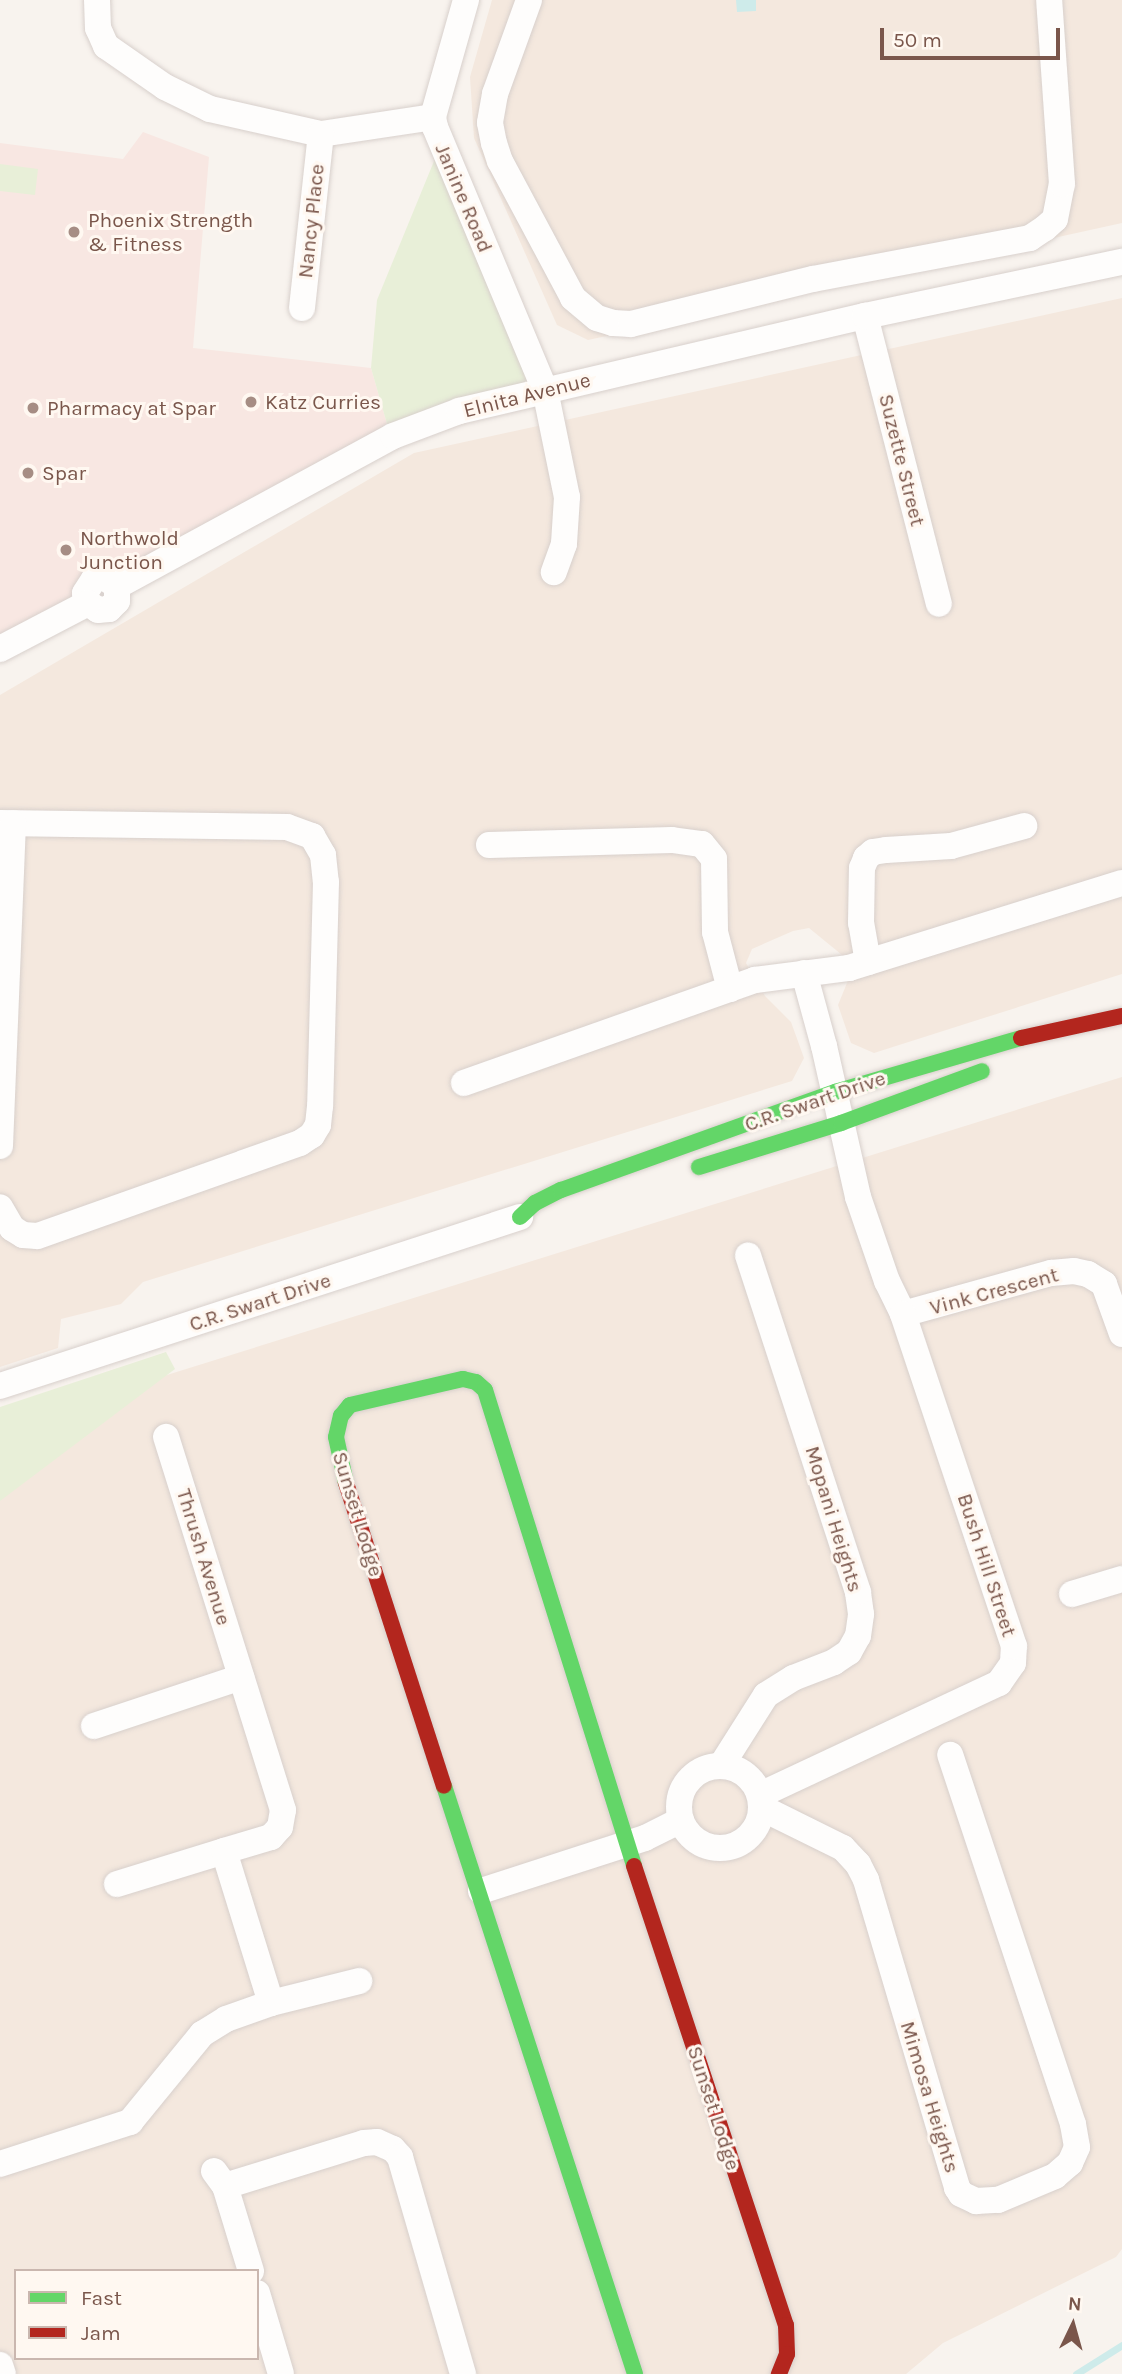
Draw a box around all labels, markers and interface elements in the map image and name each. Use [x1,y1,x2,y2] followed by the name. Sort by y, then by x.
[884,14,1064,58] scale bar
[893,28,942,52] text: 50 m
[430,140,498,256] street label: Janine Road
[292,163,330,279] street label: Nancy Place
[88,207,253,257] place label: Phoenix Strength & Fitness
[66,224,82,240] marker: Phoenix Strength & Fitness
[461,367,593,423] street label: Elnita Avenue
[265,389,381,415] place label: Katz Curries
[873,391,931,529] street label: Suzette Street
[243,394,259,410] marker: Katz Curries
[47,395,216,421] place label: Pharmacy at Spar
[25,400,41,416] marker: Pharmacy at Spar
[42,460,86,486] place label: Spar
[20,465,36,481] marker: Spar
[80,525,179,575] place label: Northwold Junction
[58,542,74,558] marker: Northwold Junction
[741,1065,889,1137] street label: C.R. Swart Drive
[927,1262,1061,1320] street label: Vink Crescent
[186,1267,334,1337] street label: C.R. Swart Drive
[800,1443,868,1595] street label: Mopani Heights
[327,1449,389,1579] street label: Sunset Lodge
[171,1486,237,1628] street label: Thrush Avenue
[952,1490,1022,1640] street label: Bush Hill Street
[895,2018,965,2176] street label: Mimosa Heights
[682,2043,746,2173] street label: Sunset Lodge
[14,2269,259,2360] legend
[81,2286,122,2310] text: Fast
[1038,2290,1108,2360] north arrow
[1067,2293,1083,2316] text: N
[81,2321,121,2345] text: Jam

